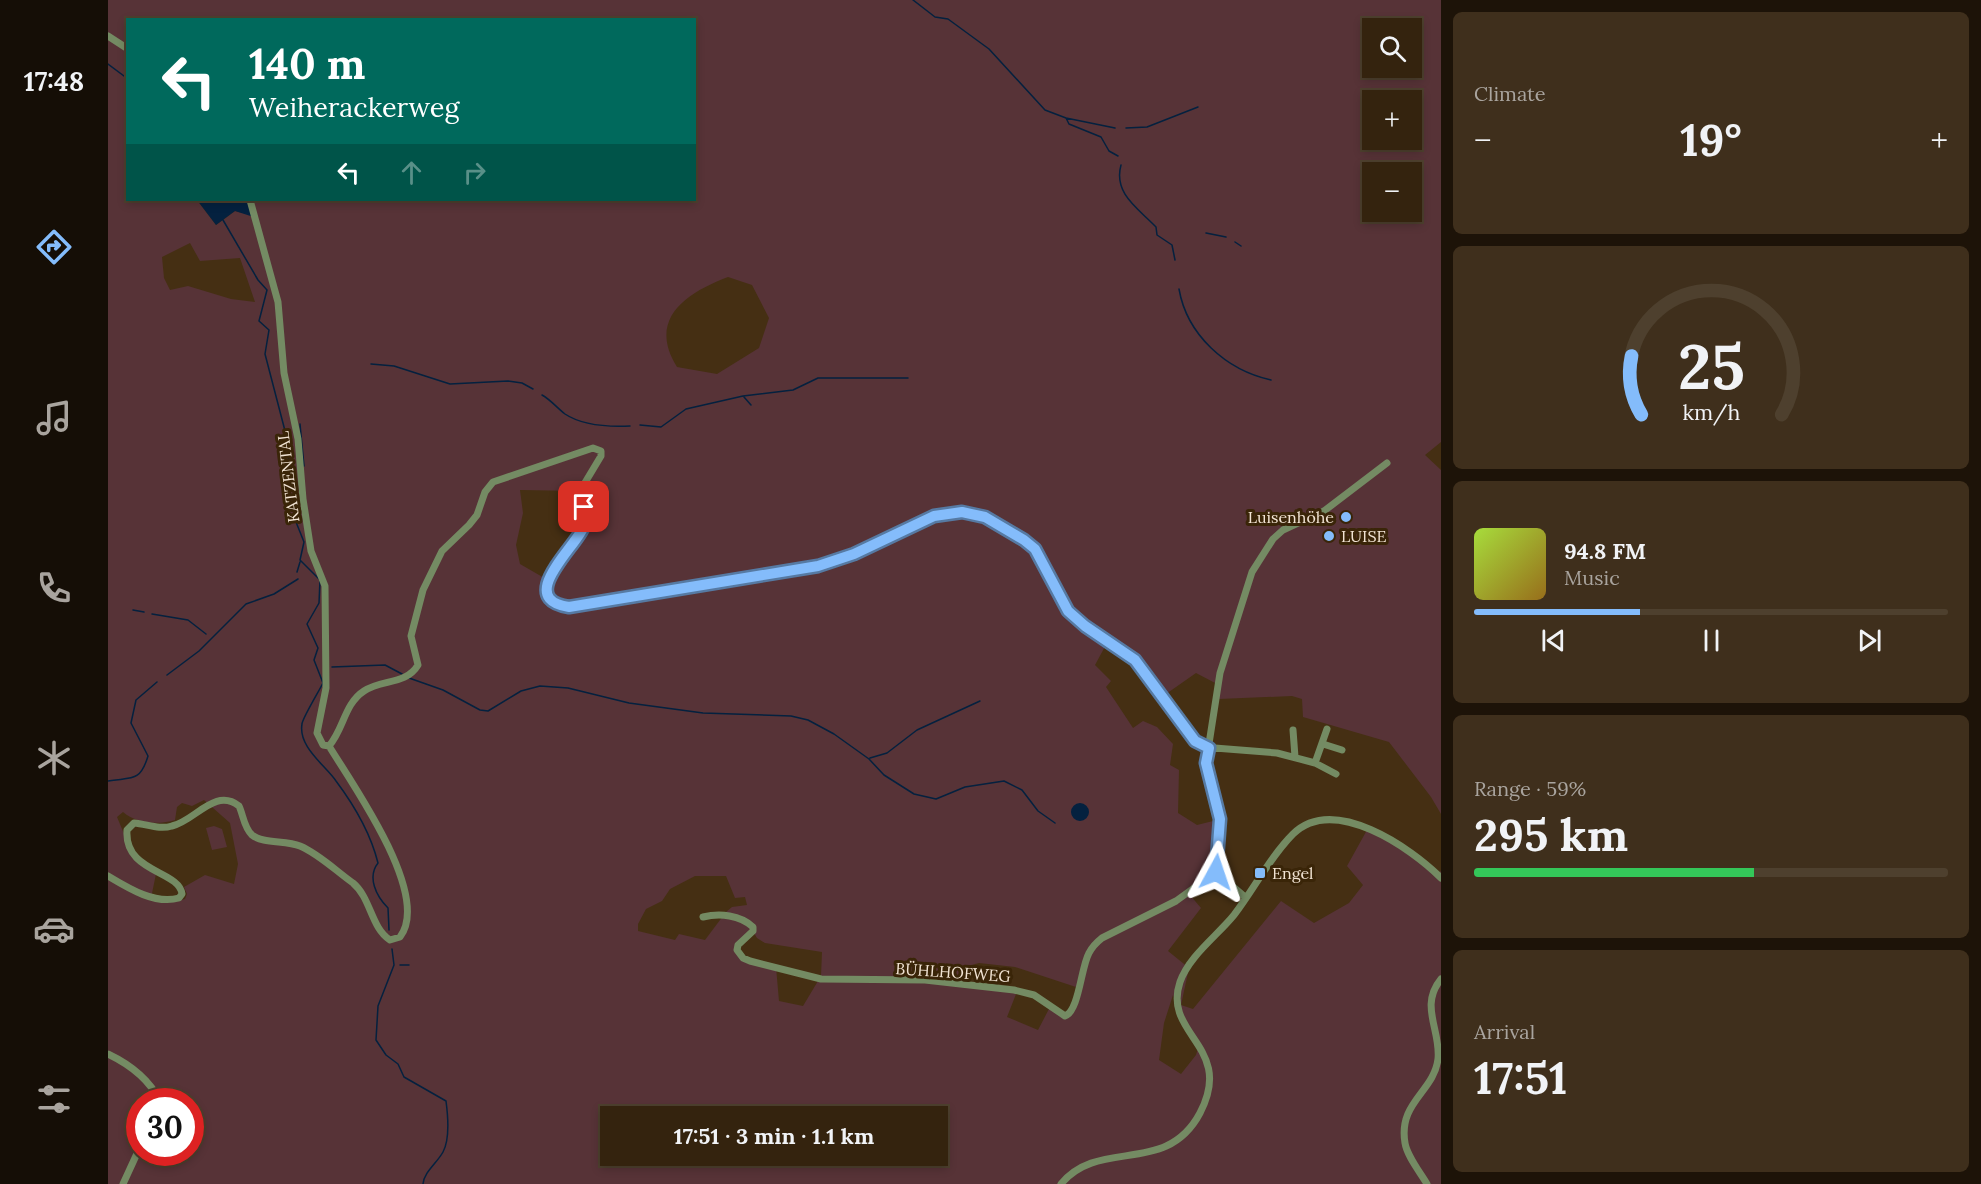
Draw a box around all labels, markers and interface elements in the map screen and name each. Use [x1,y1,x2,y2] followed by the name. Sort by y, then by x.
[1362,18,1422,222] map controls
[1362,18,1422,78] button: search
[249,37,365,91] text: 140 m
[150,42,228,120] icon: left
[24,64,84,98] text: 17:48
[1474,81,1546,106] text: Climate
[249,90,459,124] text: Weiherackerweg
[1362,90,1422,150] button: +
[1680,111,1742,168] text: 19°
[1474,119,1492,161] text: −
[1930,119,1948,161] text: +
[332,156,365,189] icon: left
[395,156,428,189] icon: ahead
[458,156,491,189] icon: right
[1362,162,1422,222] button: −
[33,226,75,268] icon: directions
[1678,326,1744,406] text: 25
[33,397,75,439] icon: music
[1682,398,1740,426] text: km/h
[272,430,304,524] street label: KATZENTAL
[558,481,609,532] pin
[567,490,600,523] icon: arrive
[1248,507,1334,527] place label: Luisenhöhe
[1339,510,1353,524] marker: Luisenhöhe
[1341,526,1387,546] place label: LUISE
[1322,529,1336,543] marker: LUISE
[1564,537,1646,565] text: 94.8 FM
[1564,565,1620,590] text: Music
[33,567,75,609] icon: phone
[1537,624,1570,657] icon: previous
[1695,624,1728,657] icon: pause
[1853,624,1886,657] icon: next
[33,737,75,779] icon: climate
[1474,776,1586,801] text: Range · 59%
[1474,806,1628,863] text: 295 km
[1184,840,1248,904] position arrow
[1272,863,1313,883] place label: Engel
[1253,866,1267,880] marker: Engel
[33,908,75,950] icon: car
[895,958,1011,986] street label: BÜHLHOFWEG
[1474,1019,1535,1044] text: Arrival
[1474,1049,1567,1106] text: 17:51
[33,1078,75,1120] icon: filters
[126,1088,204,1166] speed limit sign: 30
[674,1122,874,1150] text: 17:51 · 3 min · 1.1 km

